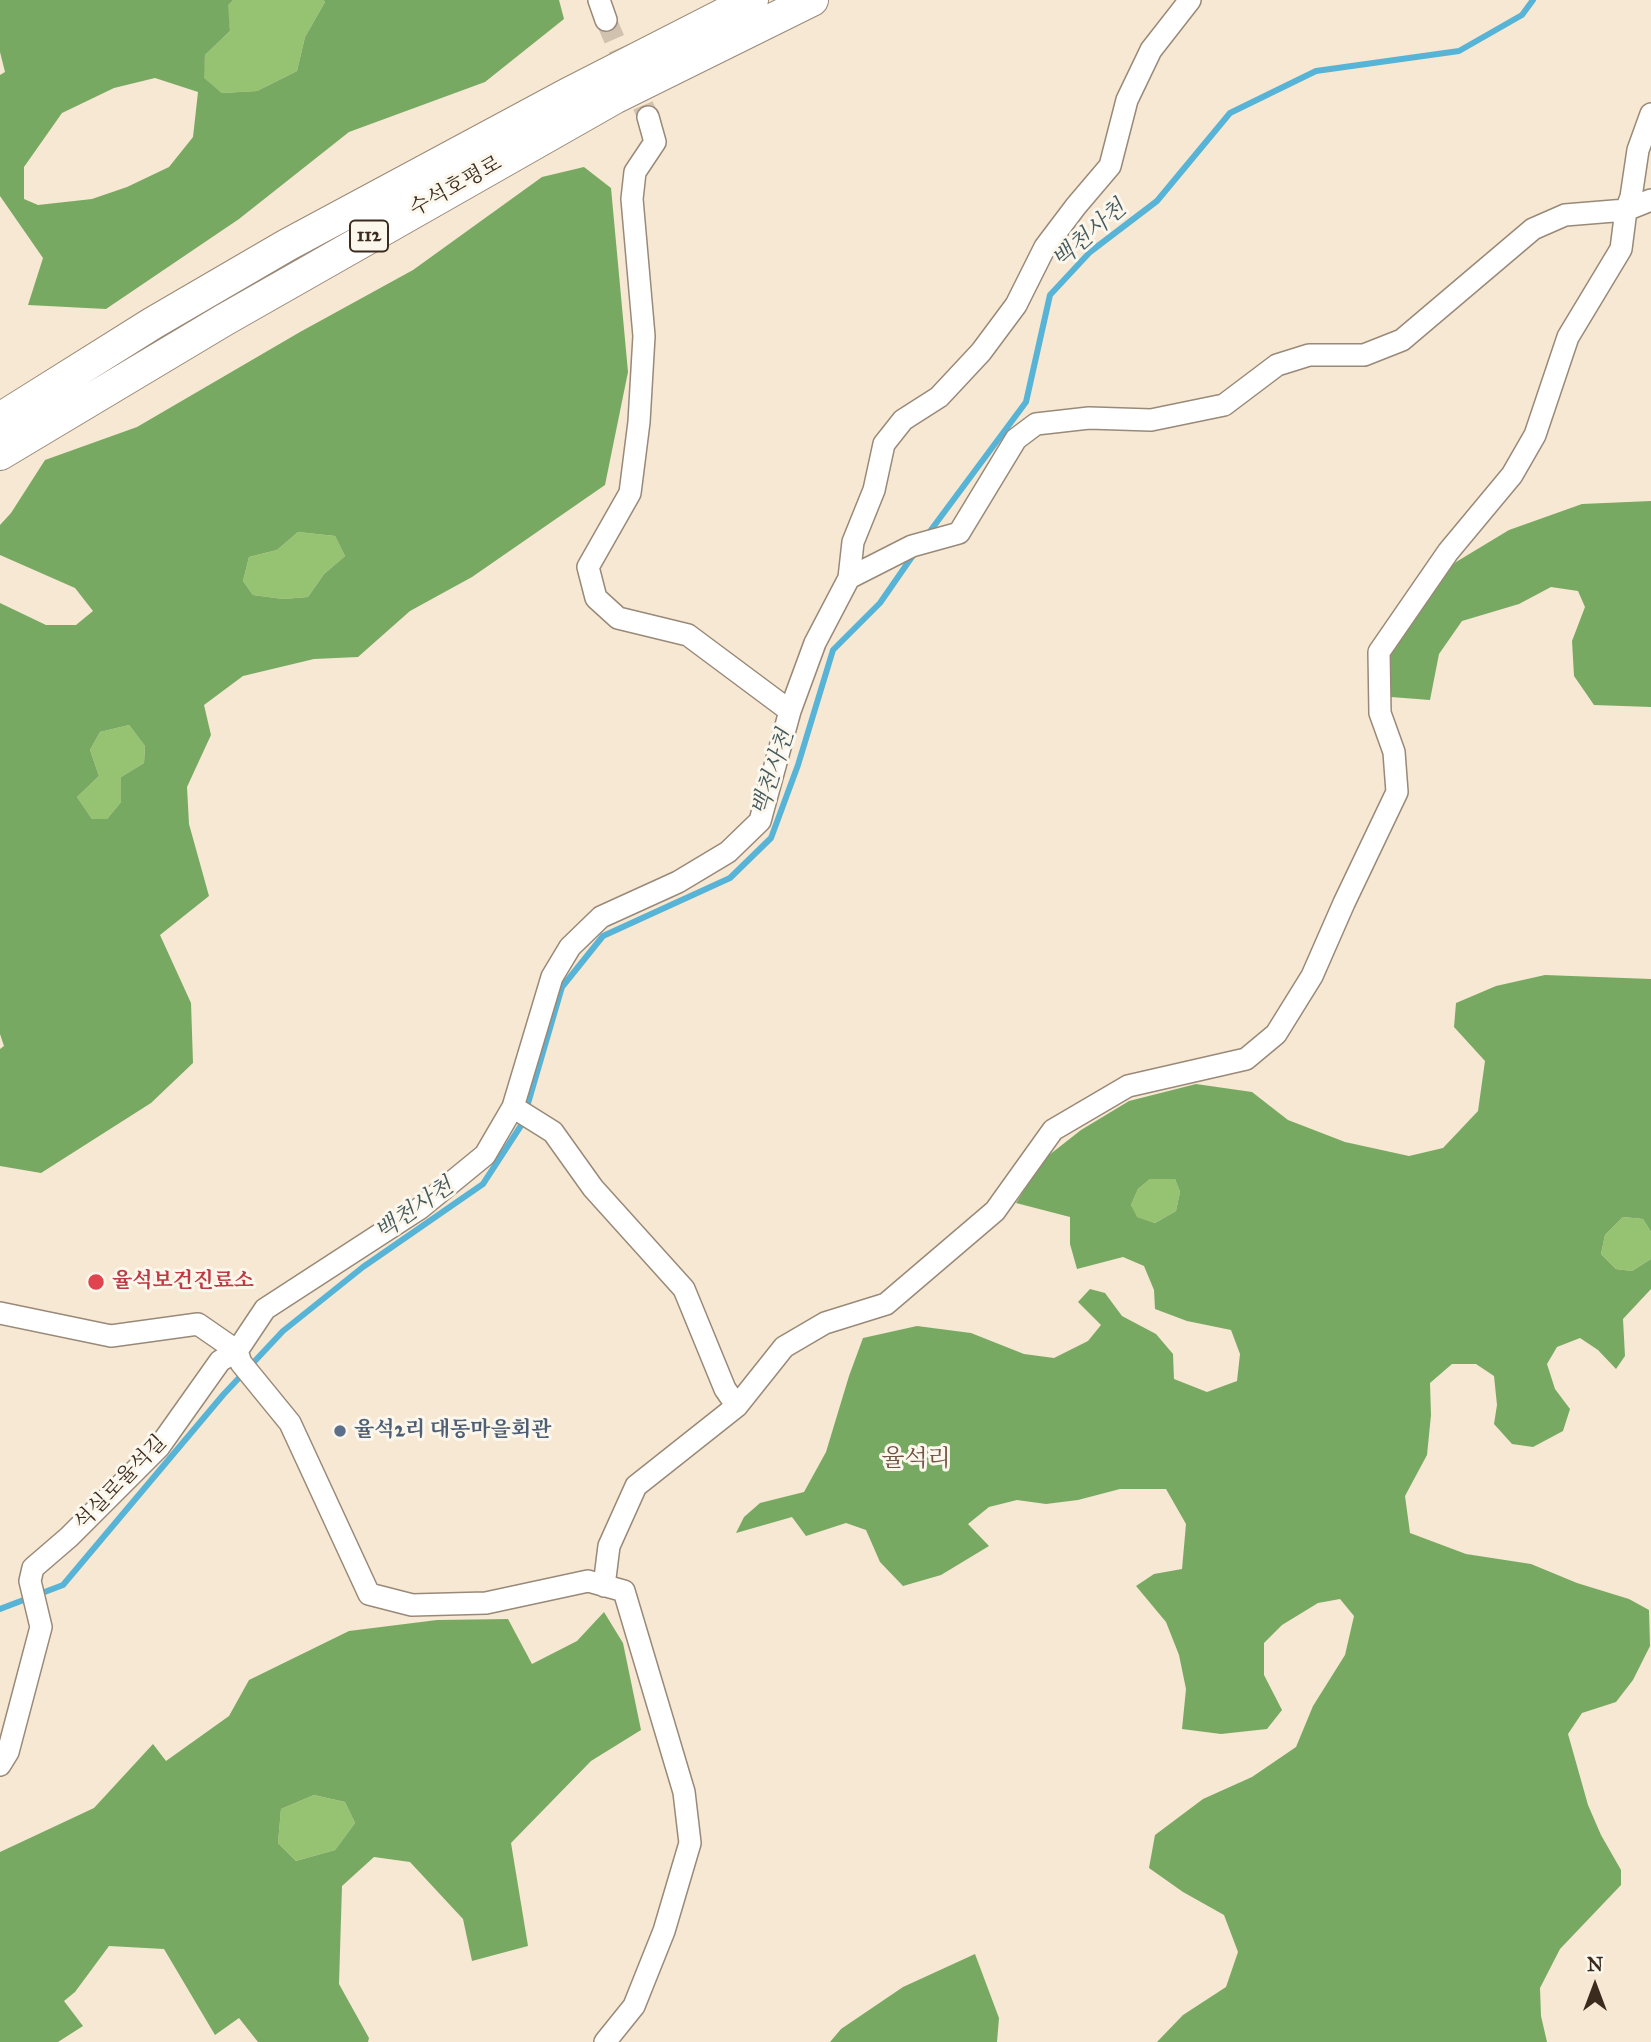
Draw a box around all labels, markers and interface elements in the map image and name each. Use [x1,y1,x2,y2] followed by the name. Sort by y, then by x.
[406,151,506,223] street label: 수석호평로
[1047,195,1133,275] water label: 백천사천
[350,220,388,252] road number: 112
[747,726,801,820] water label: 백천사천
[371,1173,459,1247] water label: 백천사천
[112,1269,254,1295] place label: 율석보건진료소
[86,1272,106,1292] marker: 율석보건진료소
[354,1418,551,1444] place label: 율석2리 대동마을회관
[332,1423,348,1439] marker: 율석2리 대동마을회관
[70,1430,172,1536] street label: 석실로율석길
[881,1446,951,1474] district label: 율석리
[1560,1951,1630,2021] north arrow
[1587,1953,1603,1976] text: N

